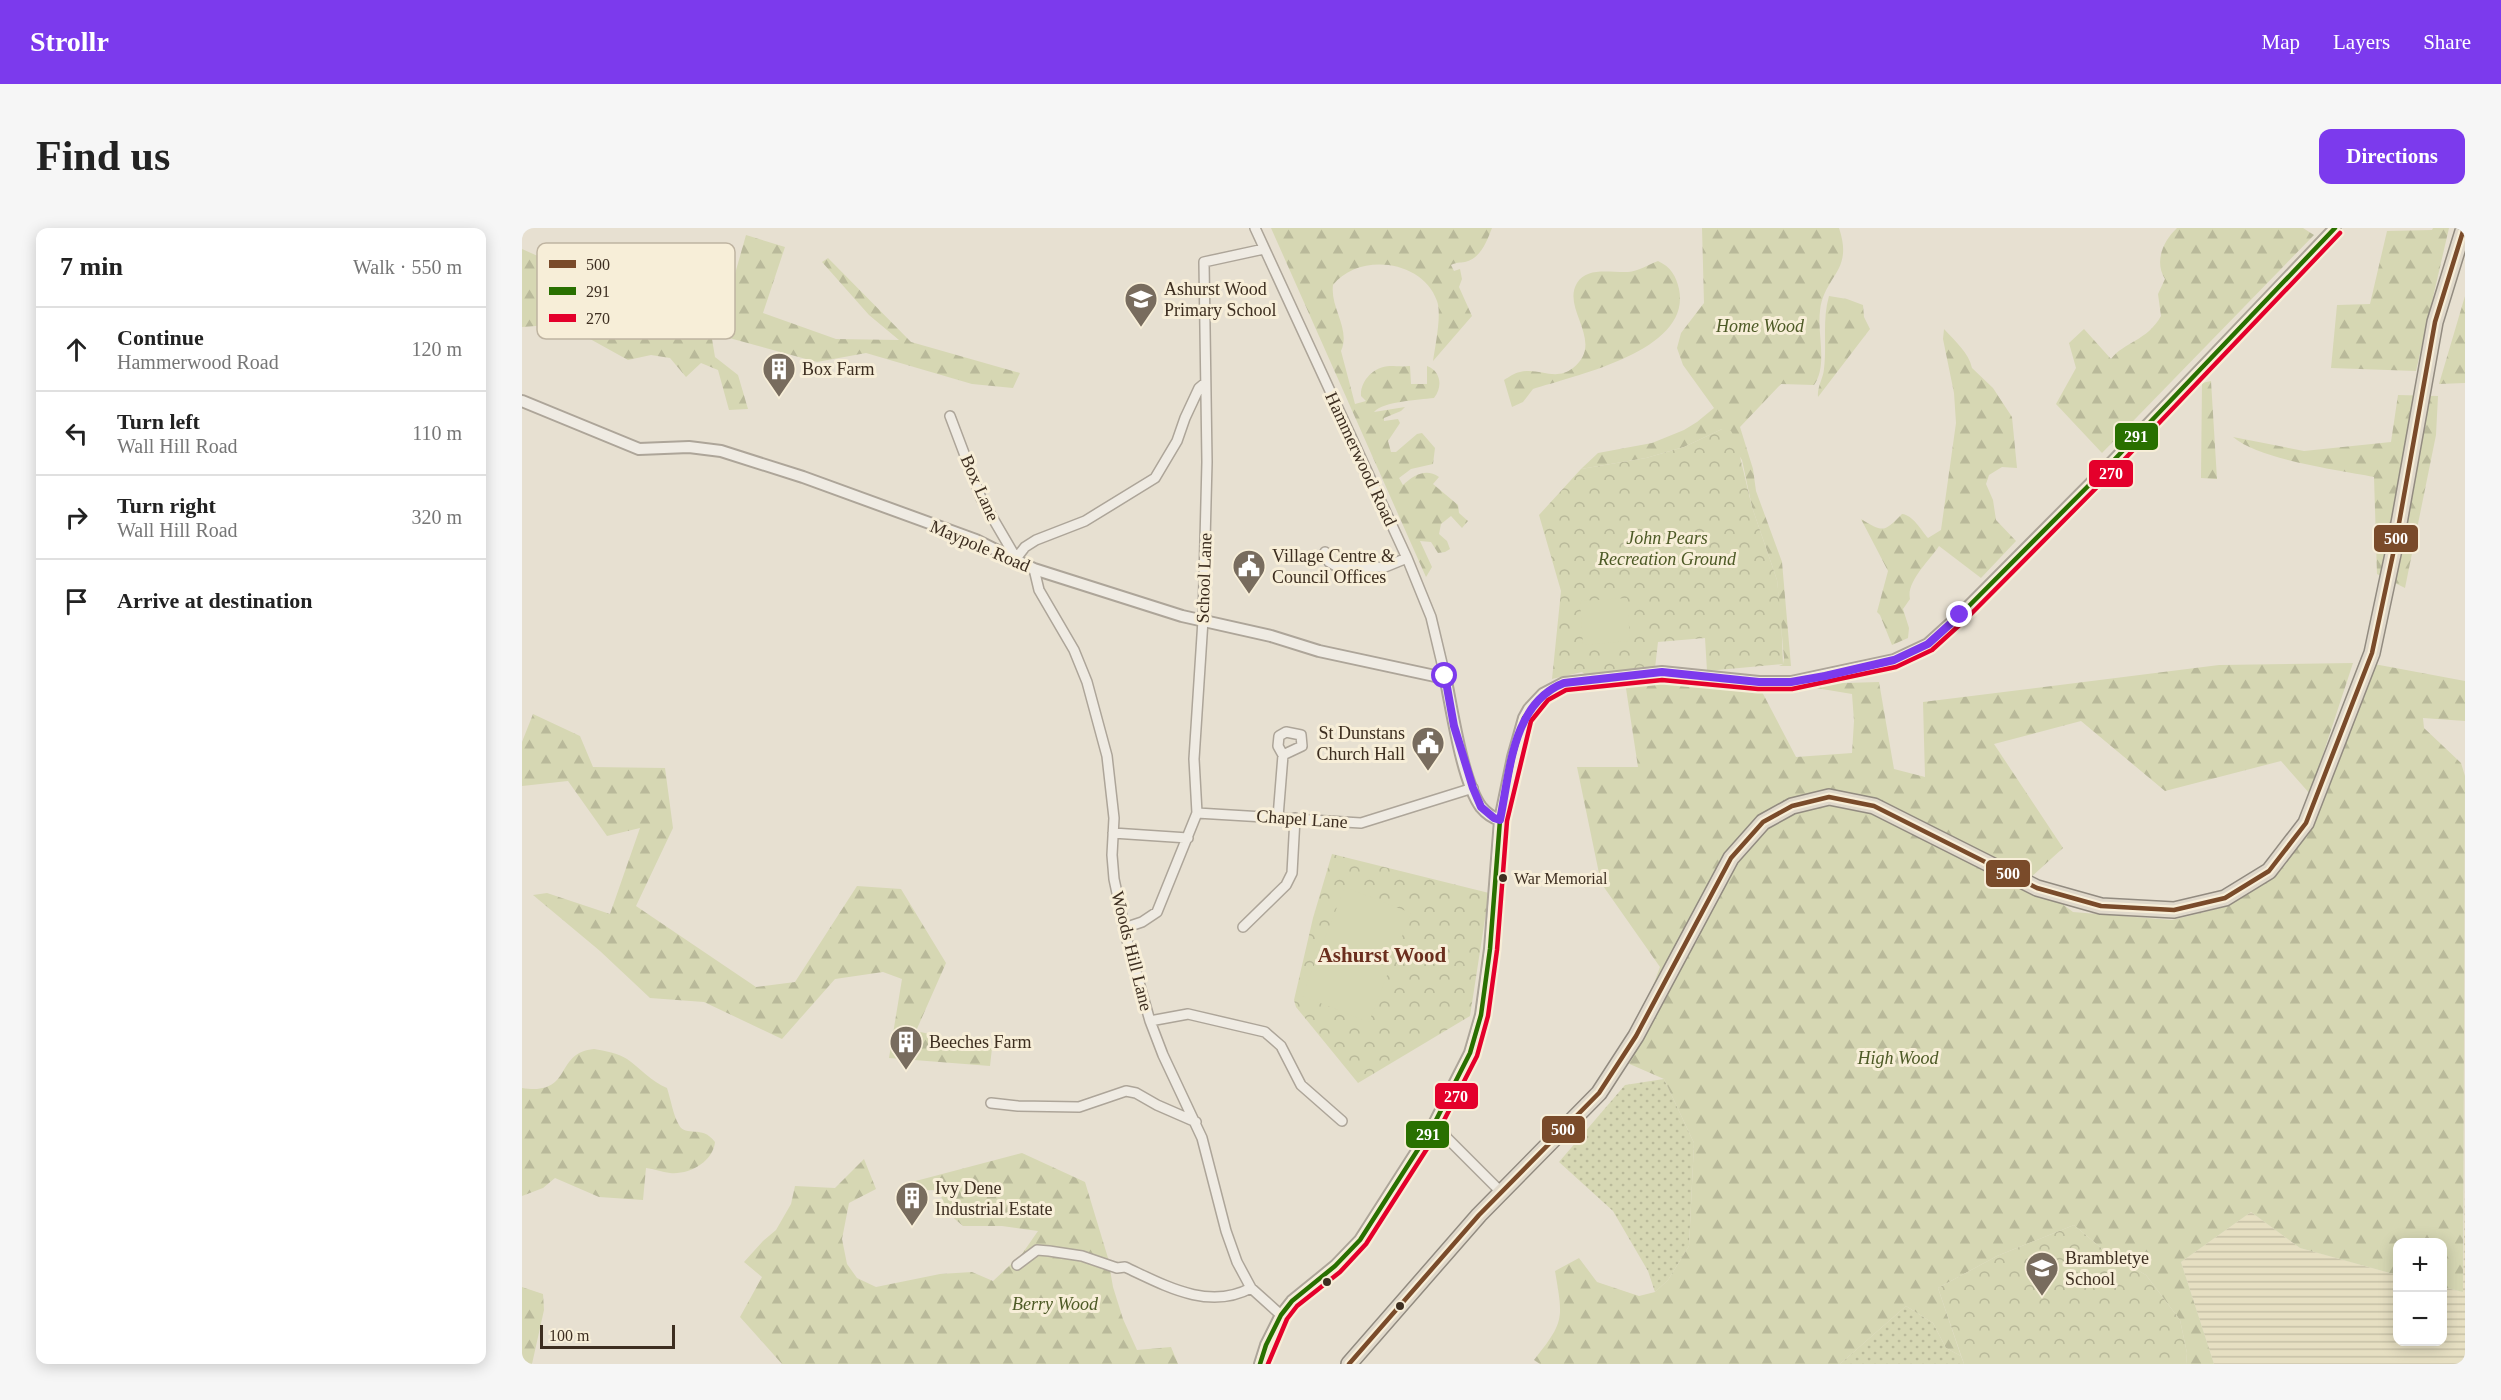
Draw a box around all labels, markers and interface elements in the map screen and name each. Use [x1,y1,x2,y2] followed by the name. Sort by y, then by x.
[30,26,109,57] text: Strollr
[2262,30,2300,54] text: Map
[2333,30,2390,54] text: Layers
[2423,30,2471,54] text: Share
[2319,129,2465,184] button: Directions
[36,133,170,179] text: Find us
[537,243,735,339] legend
[60,252,123,281] text: 7 min
[353,256,462,278] text: Walk · 550 m
[586,256,610,273] text: 500
[1164,279,1277,320] place label: Ashurst Wood Primary School
[1123,281,1159,328] school or university icon: Ashurst Wood Primary School
[586,283,610,300] text: 291
[586,310,610,327] text: 270
[1715,316,1805,336] park label: Home Wood
[117,325,204,350] text: Continue
[60,333,93,366] icon: ahead
[411,338,462,360] text: 120 m
[117,351,279,373] text: Hammerwood Road
[761,351,797,398] building icon: Box Farm
[802,359,875,379] place label: Box Farm
[1321,389,1401,529] street label: Hammerwood Road
[117,409,200,434] text: Turn left
[60,417,93,450] icon: left
[412,422,462,444] text: 110 m
[2114,422,2159,451] line badge: 291
[2124,428,2148,445] text: 291
[117,435,238,457] text: Wall Hill Road
[957,452,1003,524] street label: Box Lane
[2088,459,2134,488] line badge: 270
[2099,465,2123,482] text: 270
[117,493,216,518] text: Turn right
[60,501,93,534] icon: right
[411,506,462,528] text: 320 m
[927,516,1033,576] street label: Maypole Road
[117,519,238,541] text: Wall Hill Road
[2373,524,2419,553] line badge: 500
[1597,528,1737,569] park label: John Pears Recreation Ground
[2384,530,2408,547] text: 500
[1192,532,1216,624] street label: School Lane
[1272,546,1395,587] place label: Village Centre & Council Offices
[1231,548,1267,595] public building icon: Village Centre & Council Offices
[60,585,93,618] icon: arrive
[117,588,313,613] text: Arrive at destination
[1946,601,1972,627] route end
[1431,662,1457,688] route start
[1317,723,1405,764] place label: St Dunstans Church Hall
[1410,725,1446,772] public building icon: St Dunstans Church Hall
[1256,806,1348,832] street label: Chapel Lane
[1985,859,2031,888] line badge: 500
[1996,865,2020,882] text: 500
[1514,870,1608,887] place label: War Memorial
[1497,872,1509,884] marker: War Memorial
[1107,889,1157,1013] street label: Woods Hill Lane
[1318,943,1447,967] district label: Ashurst Wood
[888,1024,924,1071] building icon: Beeches Farm
[929,1032,1031,1052] place label: Beeches Farm
[1857,1048,1939,1068] park label: High Wood
[1434,1082,1479,1110] line badge: 270
[1444,1088,1468,1105] text: 270
[1541,1115,1586,1144] line badge: 500
[1405,1120,1450,1149] line badge: 291
[1551,1121,1575,1138] text: 500
[1416,1126,1440,1143] text: 291
[935,1178,1052,1219] place label: Ivy Dene Industrial Estate
[894,1180,930,1227] building icon: Ivy Dene Industrial Estate
[2393,1238,2447,1346] map controls
[2393,1238,2447,1292] button: +
[2065,1248,2149,1289] place label: Brambletye School
[2024,1250,2060,1297] school or university icon: Brambletye School
[1321,1276,1333,1288] unlabelled marker
[2393,1292,2447,1346] button: −
[1012,1294,1099,1314] park label: Berry Wood
[1394,1300,1406,1312] unlabelled marker
[540,1322,675,1350] scale bar
[549,1327,589,1344] text: 100 m

